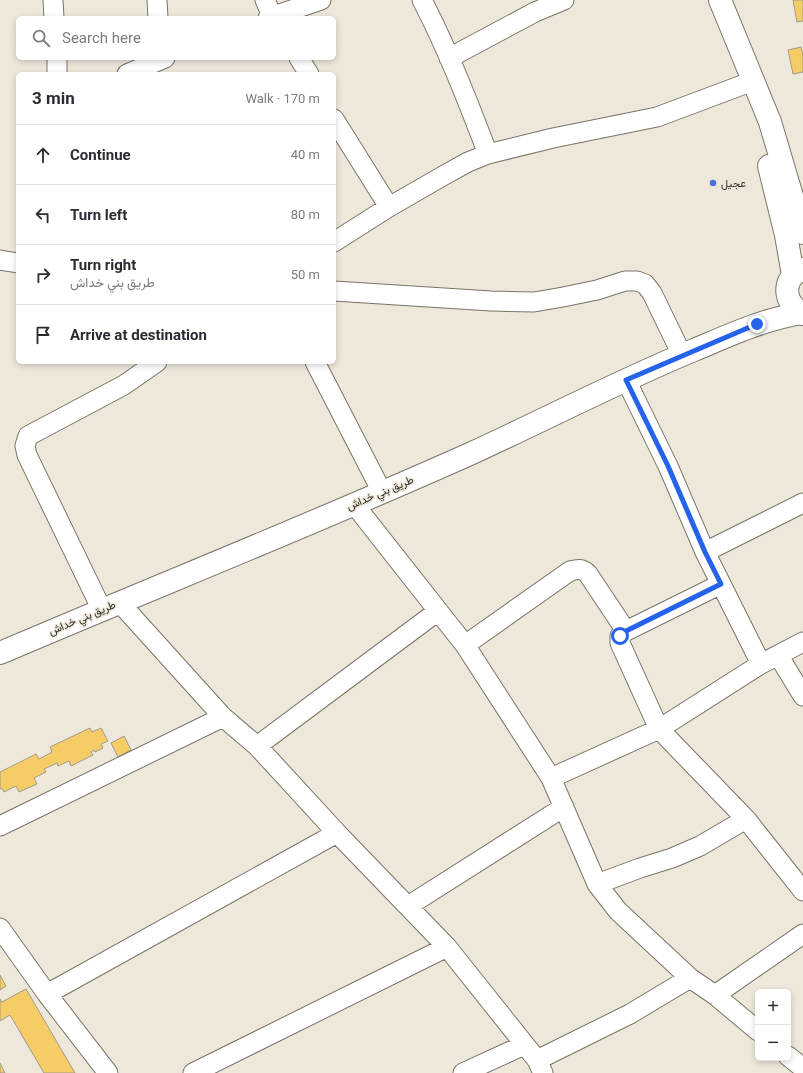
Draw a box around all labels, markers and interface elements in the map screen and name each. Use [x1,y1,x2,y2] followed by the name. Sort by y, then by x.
[16,16,336,60] search box
[30,27,52,49] icon: search
[62,29,141,47] text: Search here
[32,88,75,108] text: 3 min
[245,91,320,106] text: Walk · 170 m
[32,144,54,166] icon: ahead
[70,146,131,164] text: Continue
[291,147,320,162] text: 40 m
[721,177,746,190] place label: عجيل
[708,178,718,188] marker: عجيل
[32,204,54,226] icon: left
[70,206,127,224] text: Turn left
[291,207,320,222] text: 80 m
[70,256,136,274] text: Turn right
[32,264,54,286] icon: right
[291,267,320,282] text: 50 m
[70,275,155,290] text: طريق بني خداش
[748,315,766,333] route end
[32,324,54,346] icon: arrive
[70,326,207,344] text: Arrive at destination
[344,473,417,516] street label: طريق بني خداش
[46,598,119,641] street label: طريق بني خداش
[611,627,629,645] route start
[755,989,791,1061] map controls
[755,989,791,1025] button: +
[755,1025,791,1061] button: −

